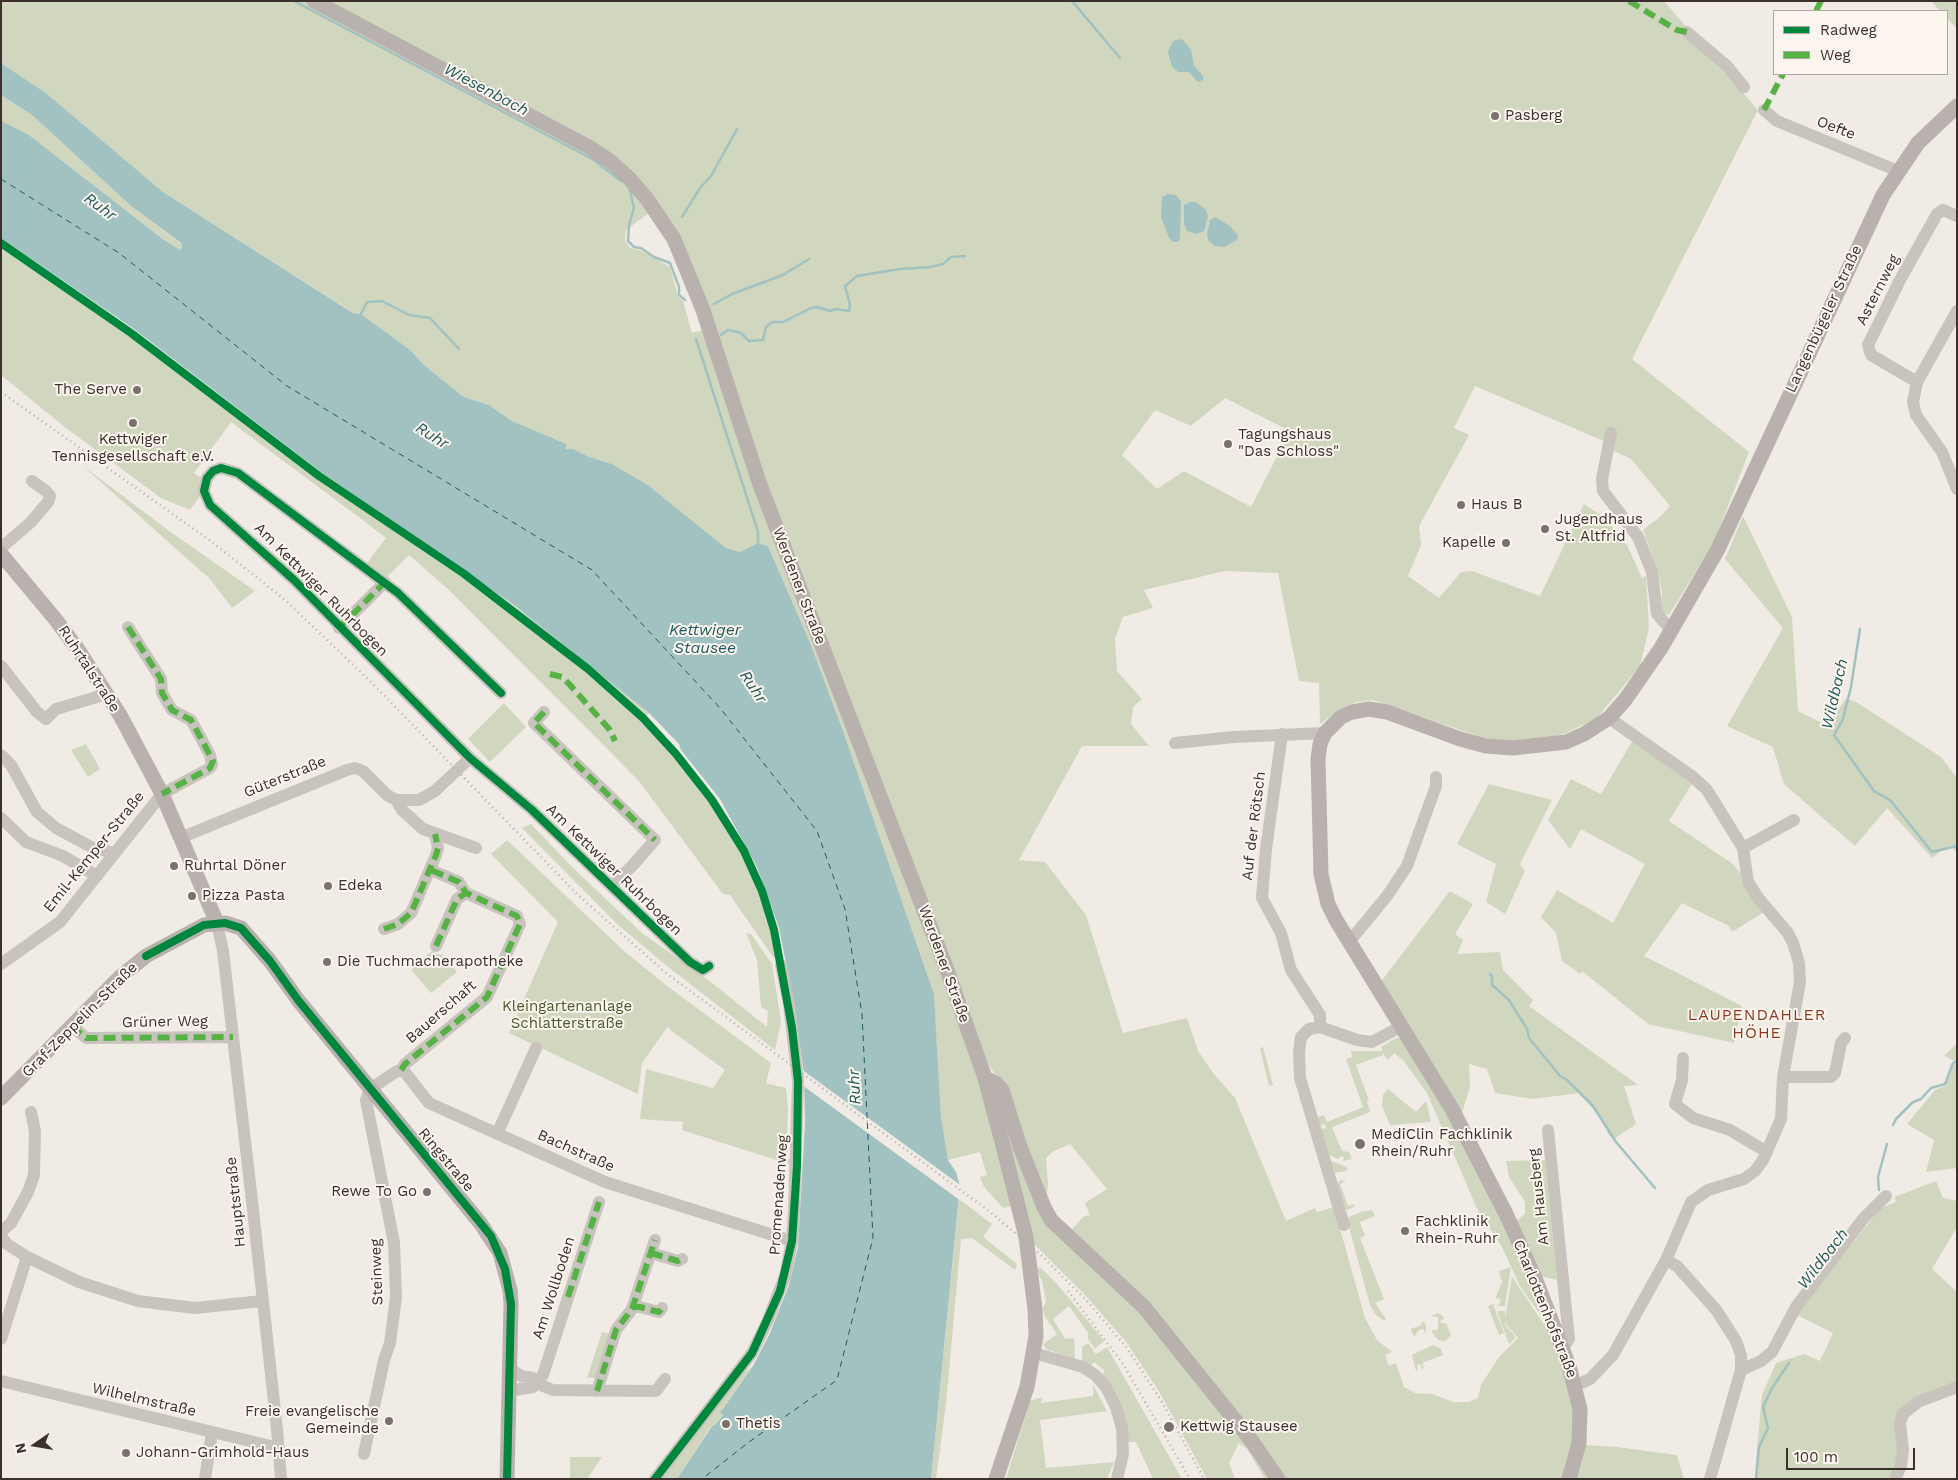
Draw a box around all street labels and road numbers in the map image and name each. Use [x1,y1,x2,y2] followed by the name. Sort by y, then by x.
[1814,112,1858,144] street label: Oefte
[1782,242,1866,396] street label: Langenbügeler Straße
[1853,252,1903,328] street label: Asternweg
[250,519,392,661] street label: Am Kettwiger Ruhrbogen
[768,525,830,647] street label: Werdener Straße
[54,622,124,716] street label: Ruhrtalstraße
[241,752,329,802] street label: Güterstraße
[1238,770,1270,882] street label: Auf der Rötsch
[40,788,148,916] street label: Emil-Kemper-Straße
[542,800,686,940] street label: Am Kettwiger Ruhrbogen
[914,903,974,1025] street label: Werdener Straße
[19,959,141,1081] street label: Graf-Zeppelin-Straße
[402,977,480,1047] street label: Bauerschaft
[122,1012,208,1032] street label: Grüner Weg
[414,1124,478,1196] street label: Ringstraße
[535,1126,617,1176] street label: Bachstraße
[766,1134,792,1256] street label: Promenadenweg
[1525,1147,1553,1247] street label: Am Hausberg
[222,1156,250,1248] street label: Hauptstraße
[529,1234,579,1342] street label: Am Wollboden
[1509,1237,1581,1381] street label: Charlottenhofstraße
[367,1238,387,1306] street label: Steinweg
[90,1379,198,1421] street label: Wilhelmstraße

